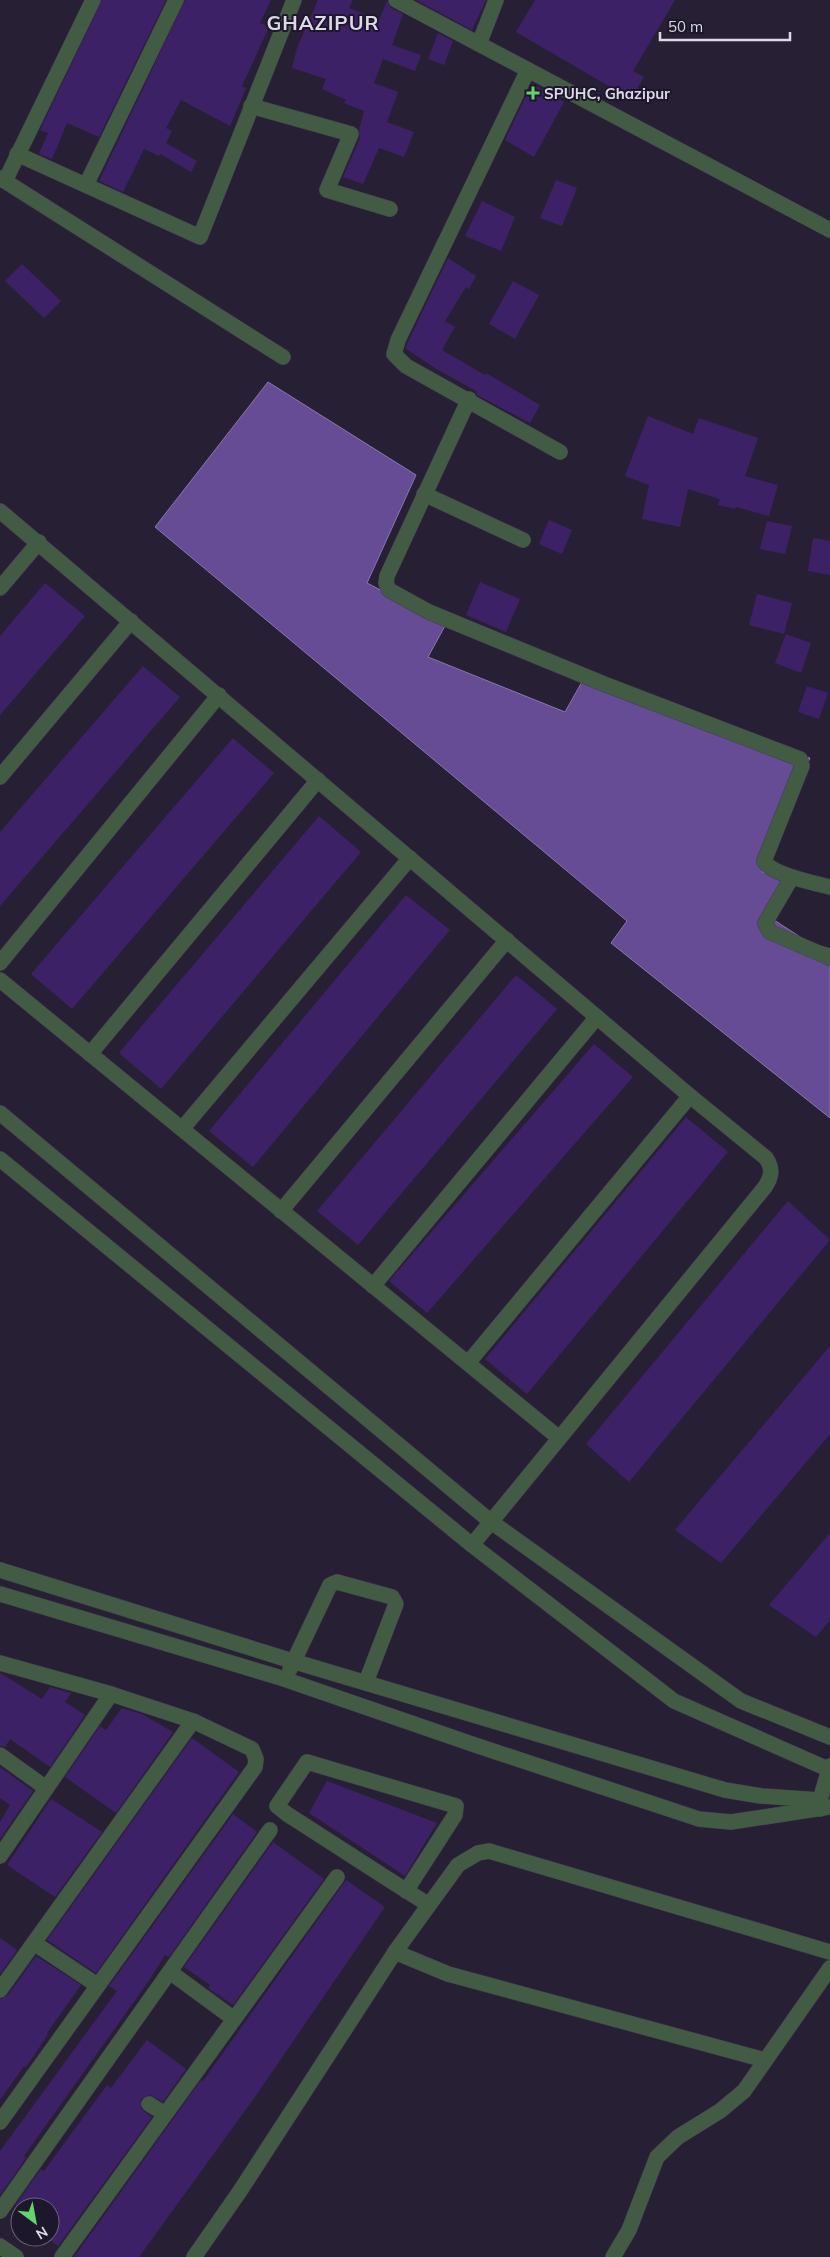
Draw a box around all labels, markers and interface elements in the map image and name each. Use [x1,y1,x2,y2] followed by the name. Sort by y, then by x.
[266,10,380,35] district label: GHAZIPUR
[660,10,790,42] scale bar
[668,17,703,36] text: 50 m
[544,84,670,103] place label: SPUHC, Ghazipur
[526,86,540,100] marker: SPUHC, Ghazipur
[10,2197,60,2247] north arrow
[33,2223,51,2243] text: N

